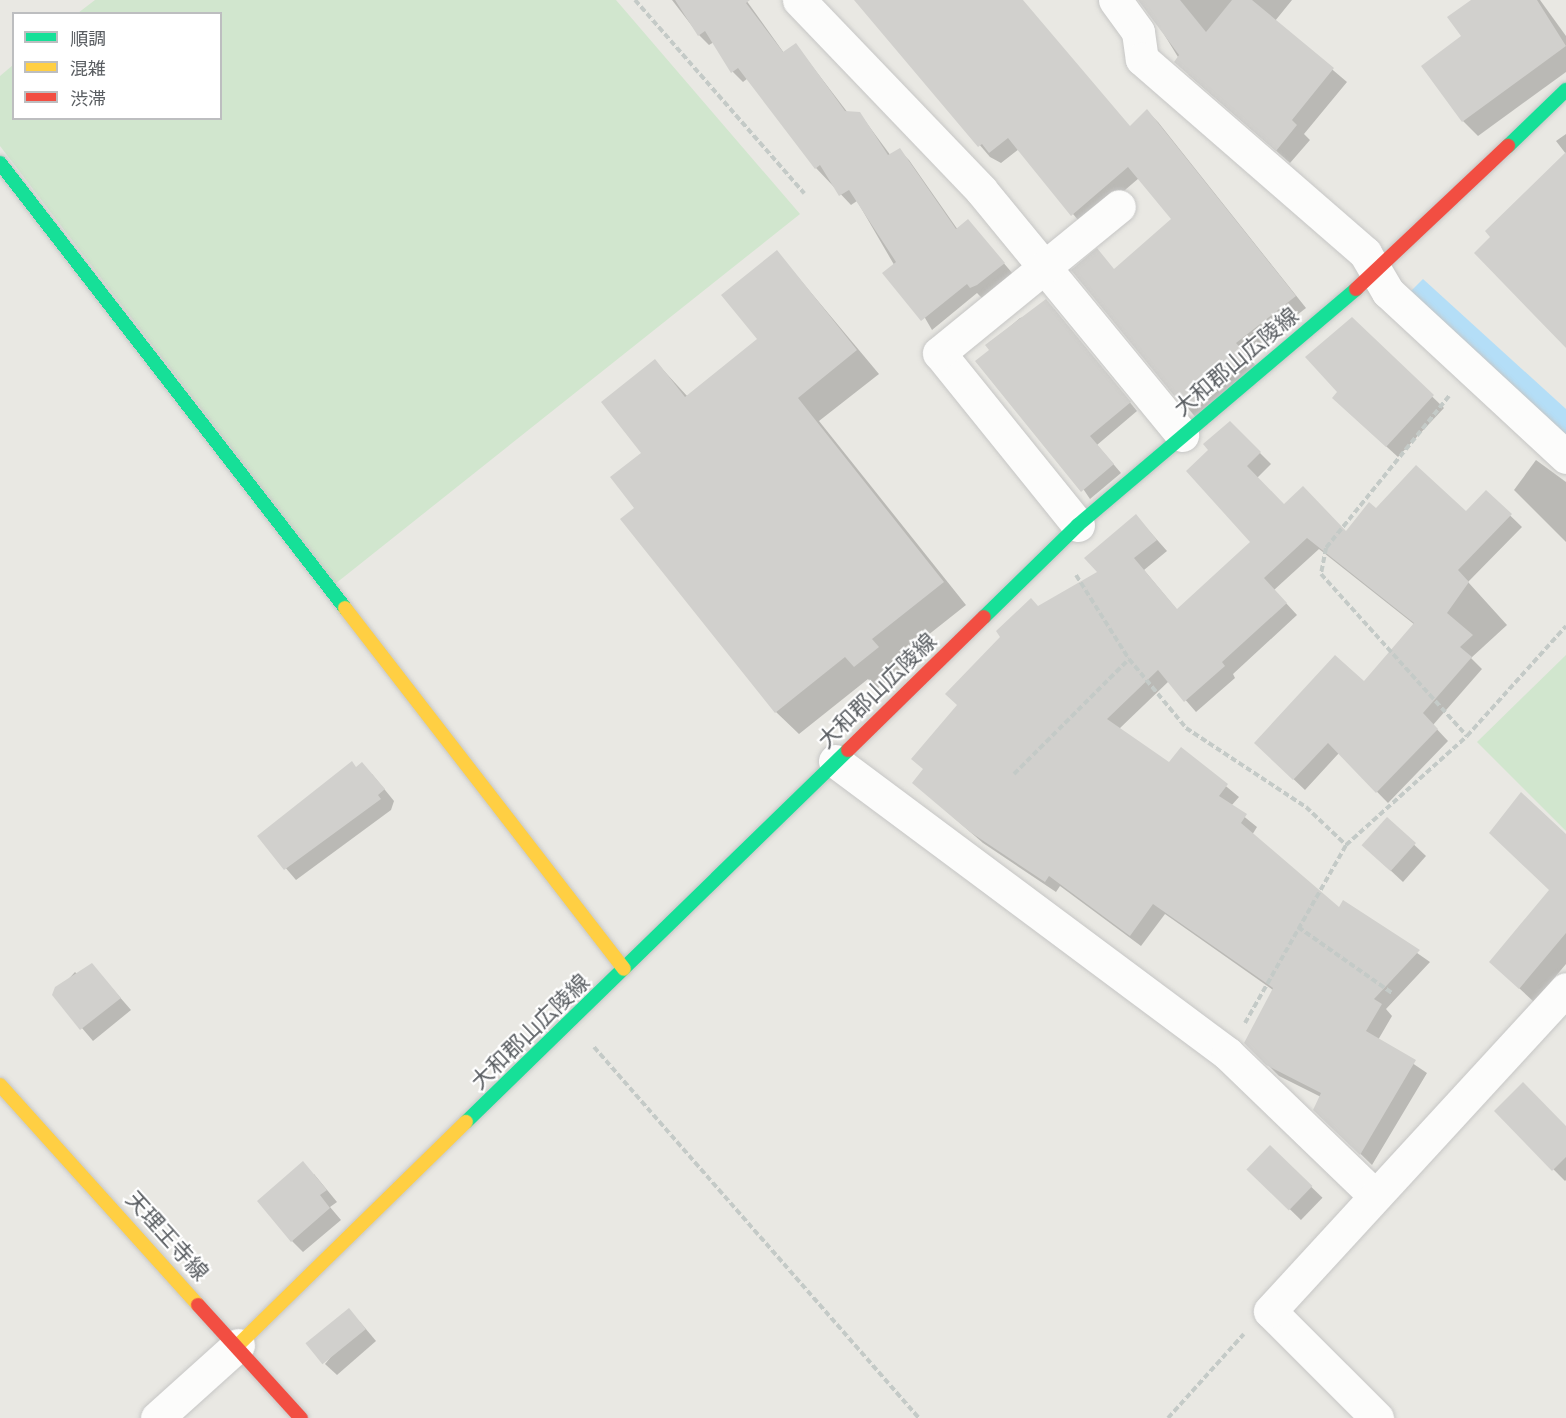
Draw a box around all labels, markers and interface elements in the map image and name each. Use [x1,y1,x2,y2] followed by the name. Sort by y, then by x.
[12,12,222,120] legend
[70,27,106,50] text: 順調
[70,57,106,80] text: 混雑
[70,87,106,110] text: 渋滞
[1169,302,1303,422] street label: 大和郡山広陵線
[812,628,942,754] street label: 大和郡山広陵線
[465,969,595,1095] street label: 大和郡山広陵線
[120,1186,214,1286] street label: 天理王寺線

